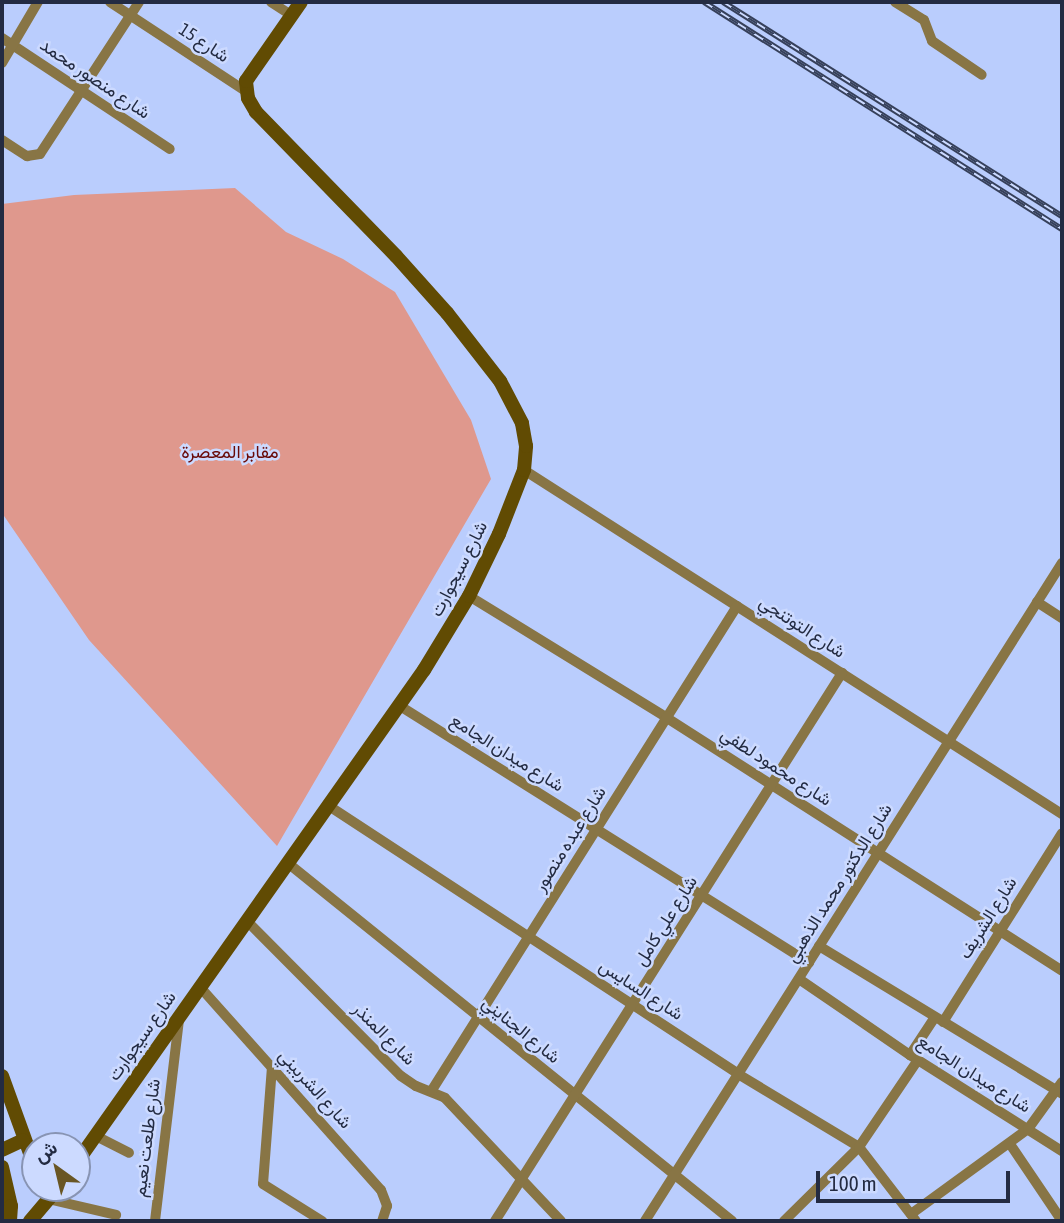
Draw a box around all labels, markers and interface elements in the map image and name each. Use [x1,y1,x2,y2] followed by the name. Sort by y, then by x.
[175,19,233,67] street label: شارع 15
[36,34,154,124] street label: شارع منصور محمد
[181,441,279,463] park label: مقابر المعصرة
[426,518,492,620] street label: شارع سيجوارت
[755,591,849,663] street label: شارع التوتنجي
[446,709,568,797] street label: شارع ميدان الجامع
[716,723,836,811] street label: شارع محمود لطفي
[529,782,611,896] street label: شارع عبده منصور
[781,799,897,967] street label: شارع الدكتور محمد الذهبي
[630,872,702,970] street label: شارع علي كامل
[954,873,1022,963] street label: شارع الشريف
[595,955,687,1025] street label: شارع السايس
[103,987,181,1085] street label: شارع سيجوارت
[478,992,564,1068] street label: شارع الجنايني
[348,998,420,1070] street label: شارع المنذر
[913,1030,1035,1118] street label: شارع ميدان الجامع
[274,1045,356,1133] street label: شارع الشربيني
[129,1078,165,1198] street label: شارع طلعت نعيم
[21,1132,91,1202] north arrow
[30,1136,61,1167] text: ش
[819,1156,1013,1200] scale bar
[829,1171,877,1195] text: 100 m

